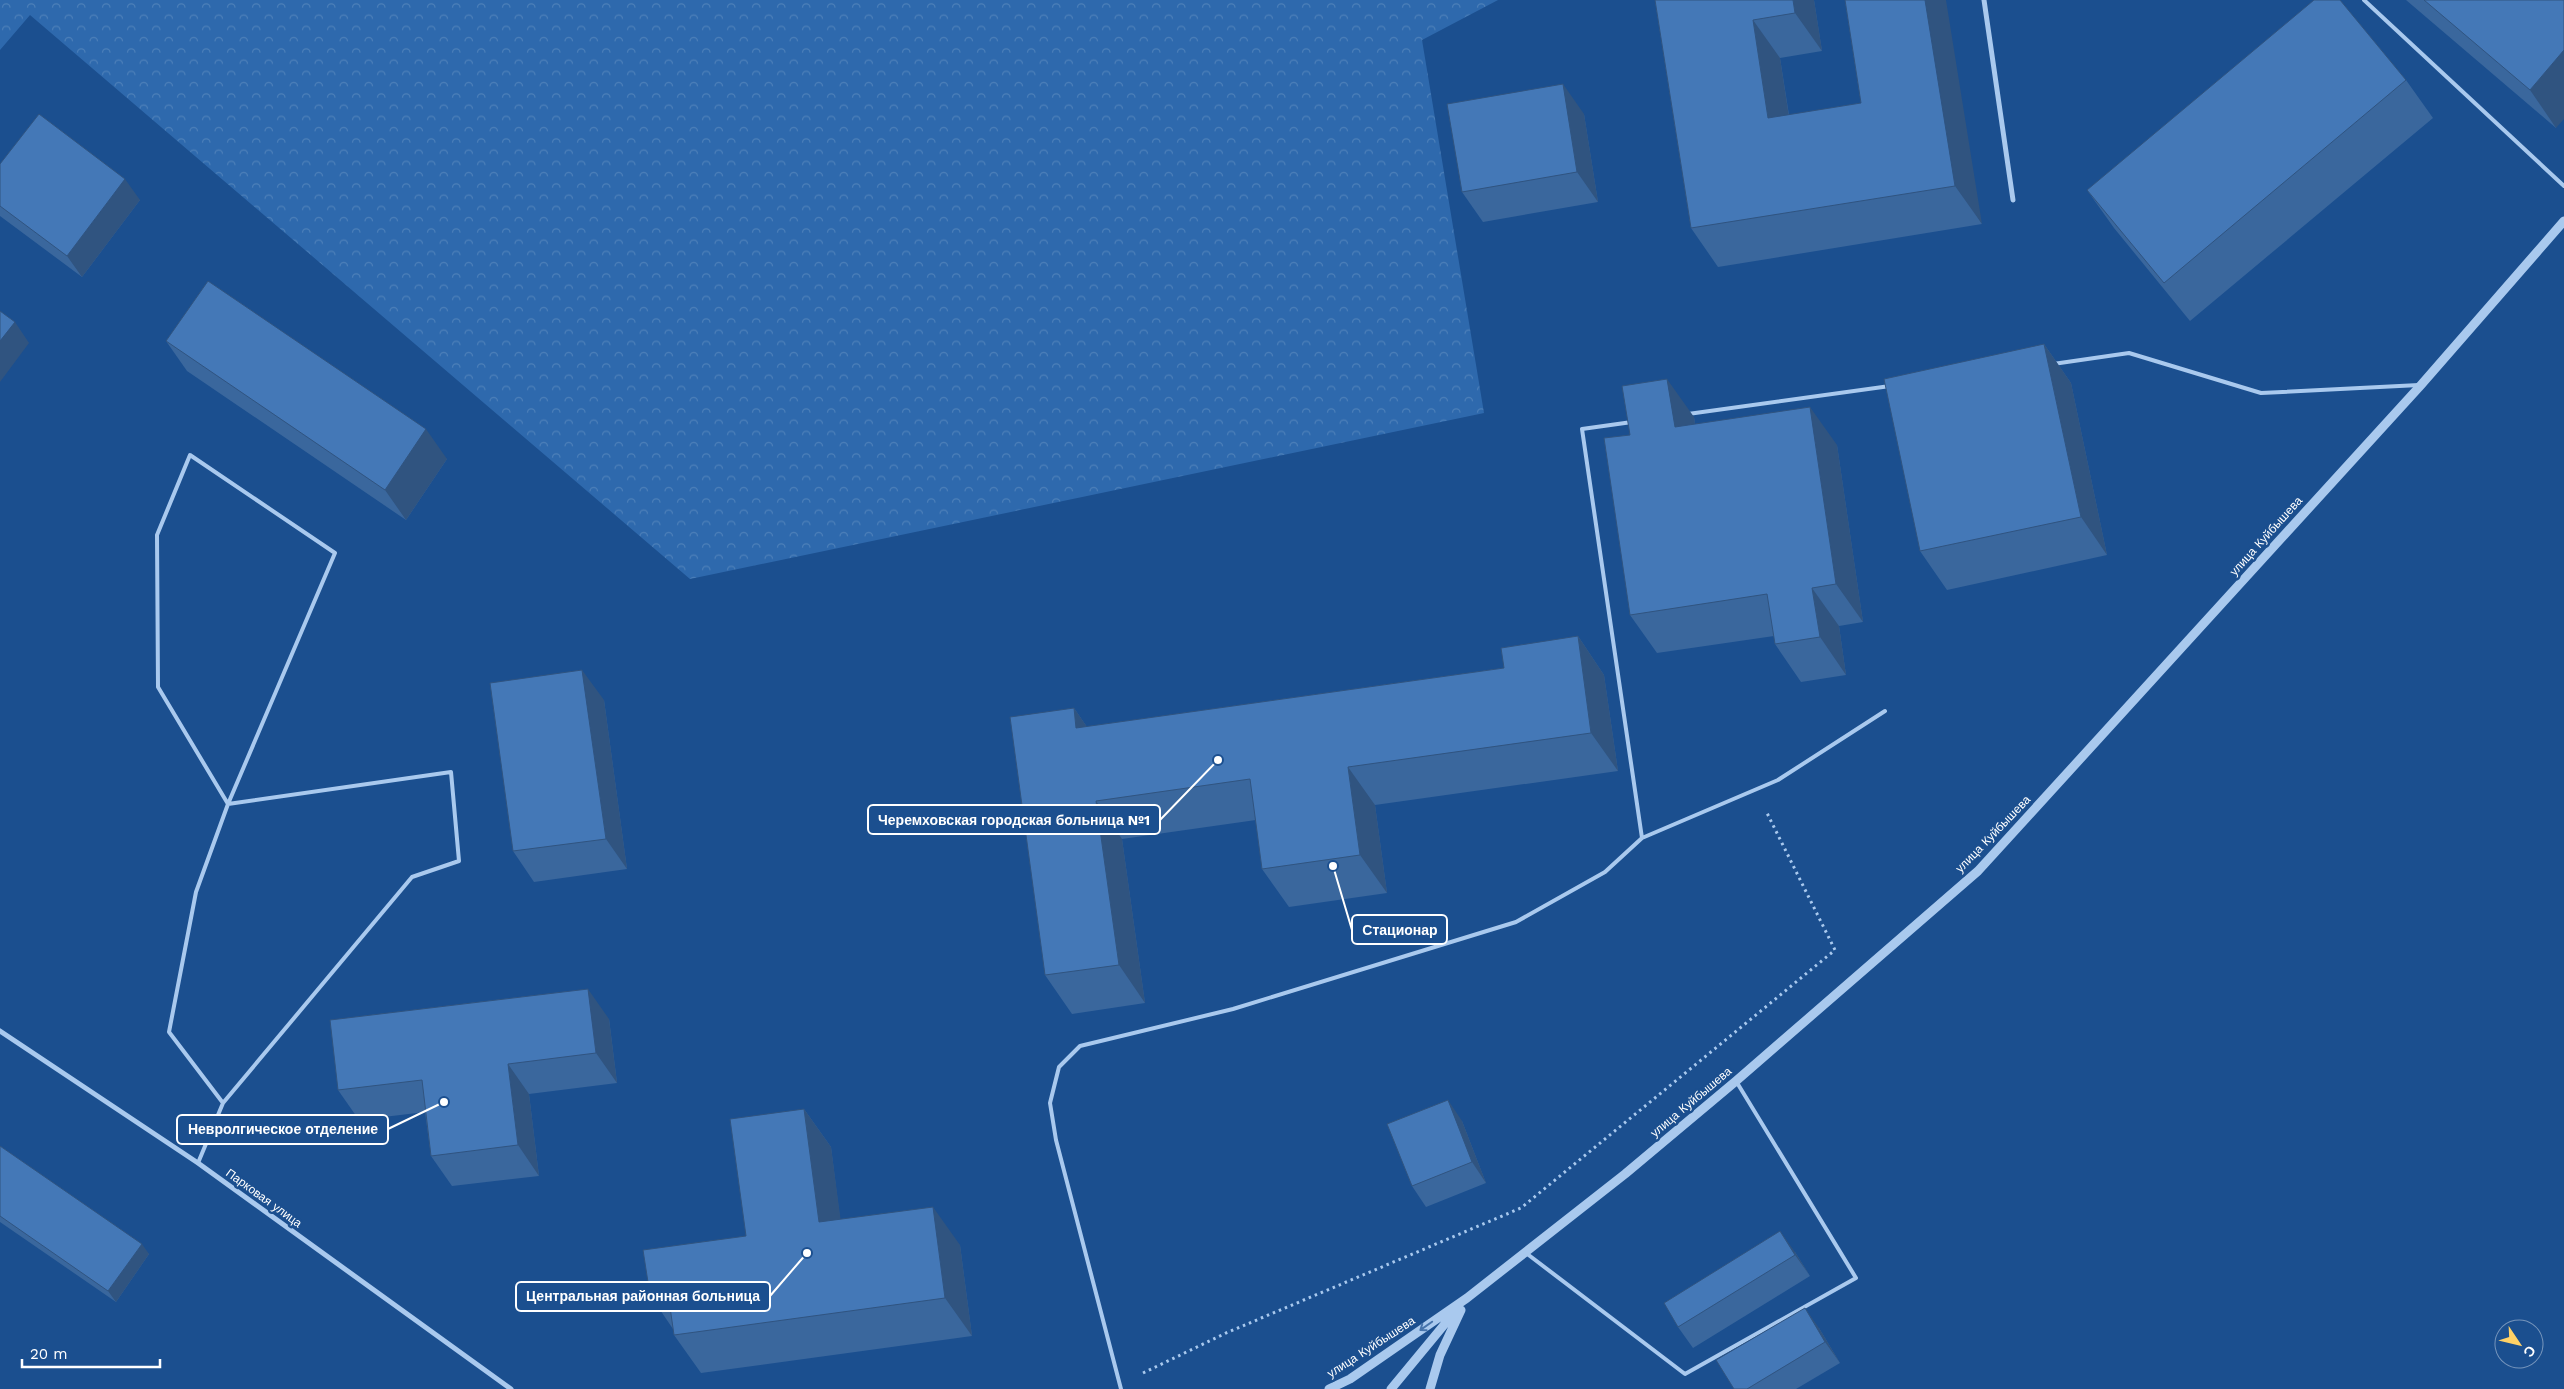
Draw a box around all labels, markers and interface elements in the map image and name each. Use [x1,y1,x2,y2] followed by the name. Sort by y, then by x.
[2227,493,2305,578] street label: улица Куйбышева
[1953,792,2034,875] street label: улица Куйбышева
[868,805,1160,834] callout: Черемховская городская больница №1
[878,812,1150,828] text: Черемховская городская больница №1
[1352,915,1447,944] callout: Стационар
[1362,922,1438,938] text: Стационар
[1648,1064,1735,1140] street label: улица Куйбышева
[177,1115,388,1144] callout: Невролгическое отделение
[188,1121,378,1137] text: Невролгическое отделение
[223,1166,305,1230] street label: Парковая улица
[516,1282,770,1311] callout: Центральная районная больница
[526,1288,760,1304] text: Центральная районная больница
[1325,1313,1418,1381] street label: улица Куйбышева
[2494,1319,2544,1369] north arrow
[1420,1321,1434,1331] one-way arrow
[22,1336,160,1368] scale bar
[2520,1343,2539,1360] text: С
[30,1345,68,1363] text: 20 m

